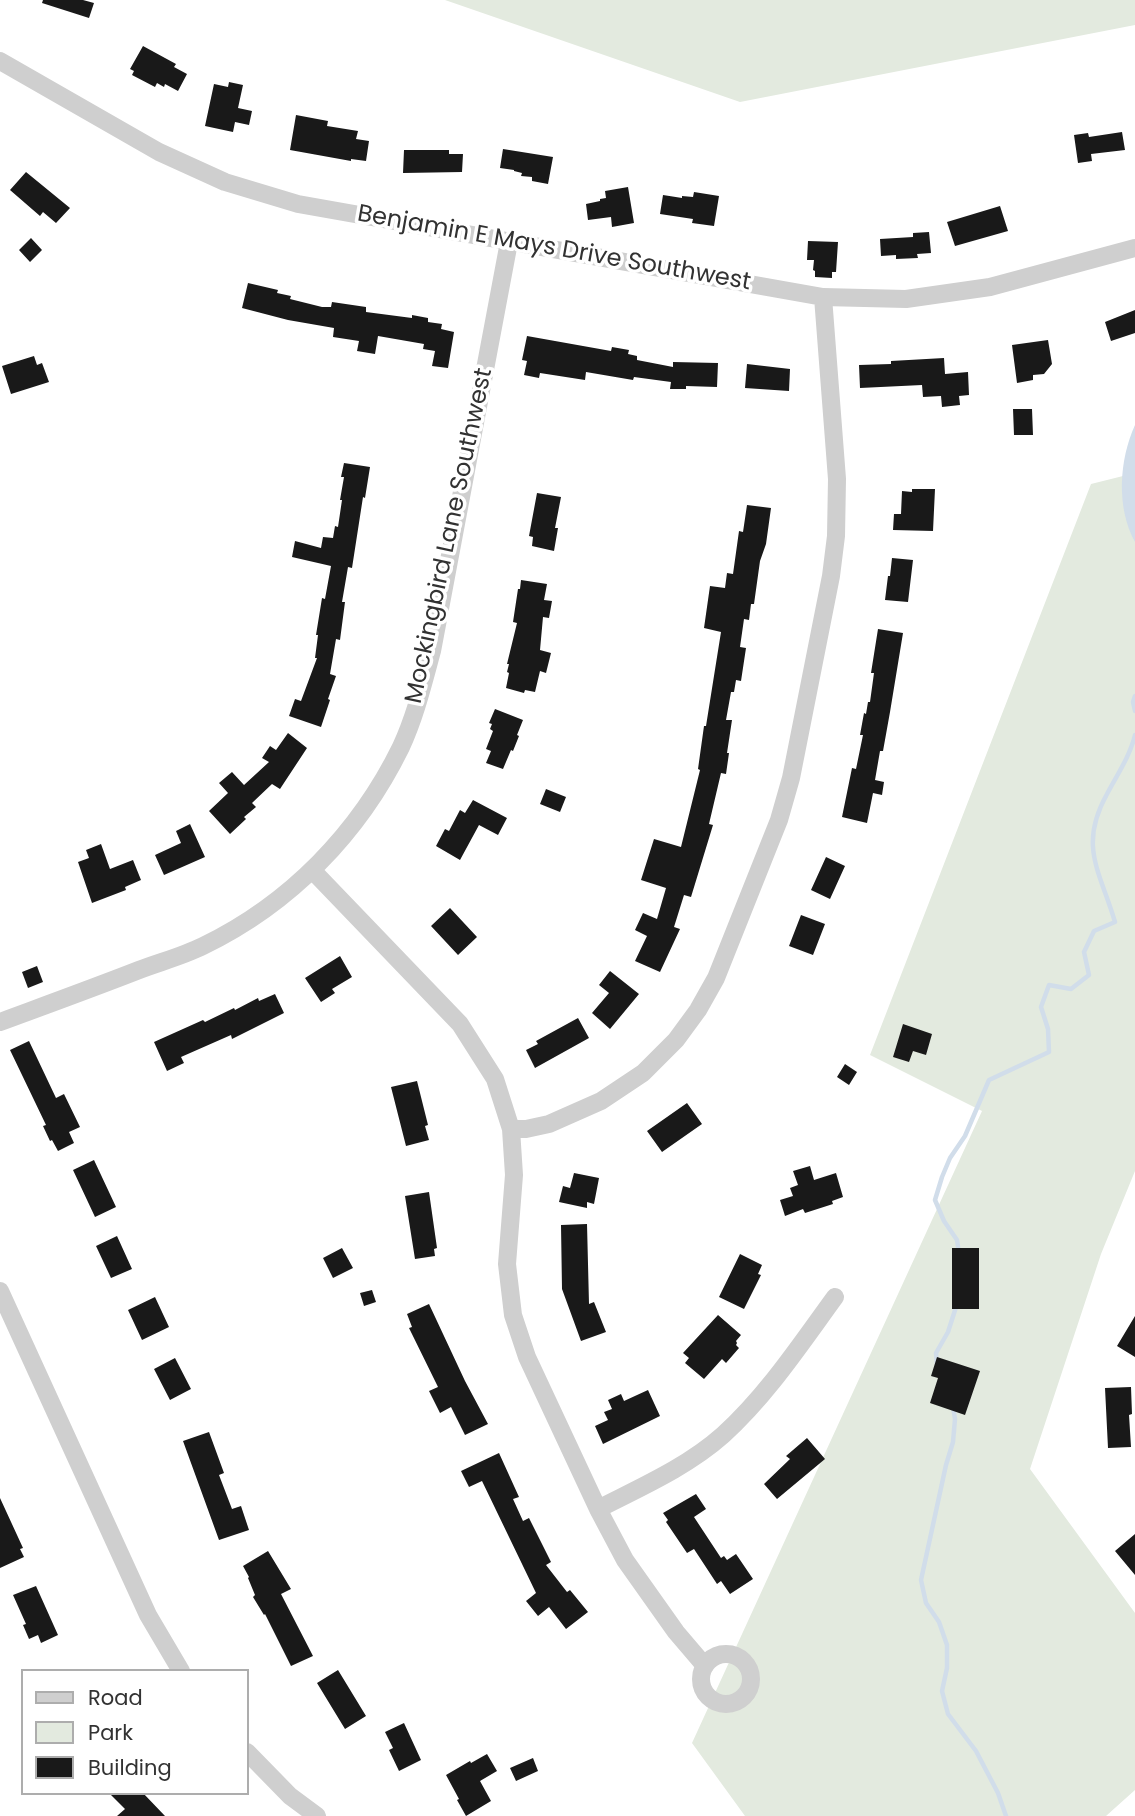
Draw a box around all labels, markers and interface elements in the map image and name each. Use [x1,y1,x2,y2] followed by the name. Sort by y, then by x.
[355,200,753,298] street label: Benjamin E Mays Drive Southwest
[400,366,500,706] street label: Mockingbird Lane Southwest
[21,1669,248,1795] legend
[88,1683,143,1712] text: Road
[88,1718,133,1747] text: Park
[88,1753,172,1782] text: Building

